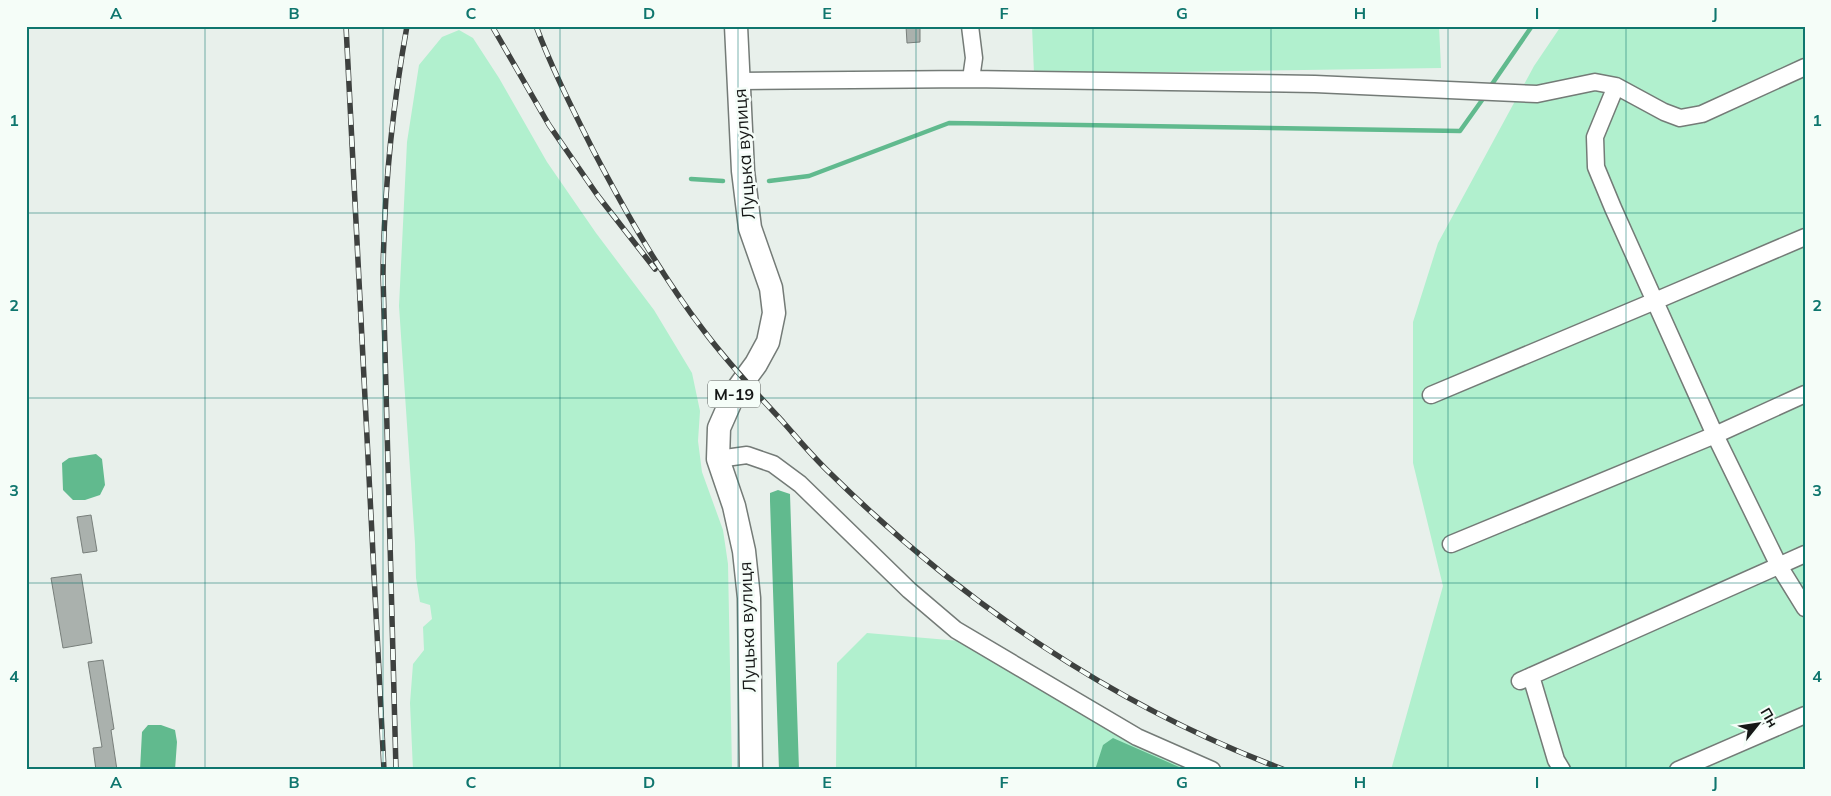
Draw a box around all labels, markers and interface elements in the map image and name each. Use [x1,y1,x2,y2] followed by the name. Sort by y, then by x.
[110,3,122,23] text: A
[288,3,300,23] text: B
[466,3,477,23] text: C
[643,3,655,23] text: D
[822,3,832,23] text: E
[999,3,1009,23] text: F
[1176,3,1188,23] text: G
[1354,3,1366,23] text: H
[1535,3,1539,23] text: I
[1712,3,1718,23] text: J
[728,88,760,220] street label: Луцька вулиця
[9,110,19,130] text: 1
[1812,110,1822,130] text: 1
[9,295,19,315] text: 2
[1812,295,1822,315] text: 2
[708,380,760,408] road number: М-19
[9,480,19,500] text: 3
[1812,480,1822,500] text: 3
[733,561,761,693] street label: Луцька вулиця
[9,666,19,686] text: 4
[1812,666,1822,686] text: 4
[1734,698,1784,748] north arrow
[1757,705,1782,730] text: Пн
[110,772,122,792] text: A
[288,772,300,792] text: B
[466,772,477,792] text: C
[643,772,655,792] text: D
[822,772,832,792] text: E
[999,772,1009,792] text: F
[1176,772,1188,792] text: G
[1354,772,1366,792] text: H
[1535,772,1539,792] text: I
[1712,772,1718,792] text: J

